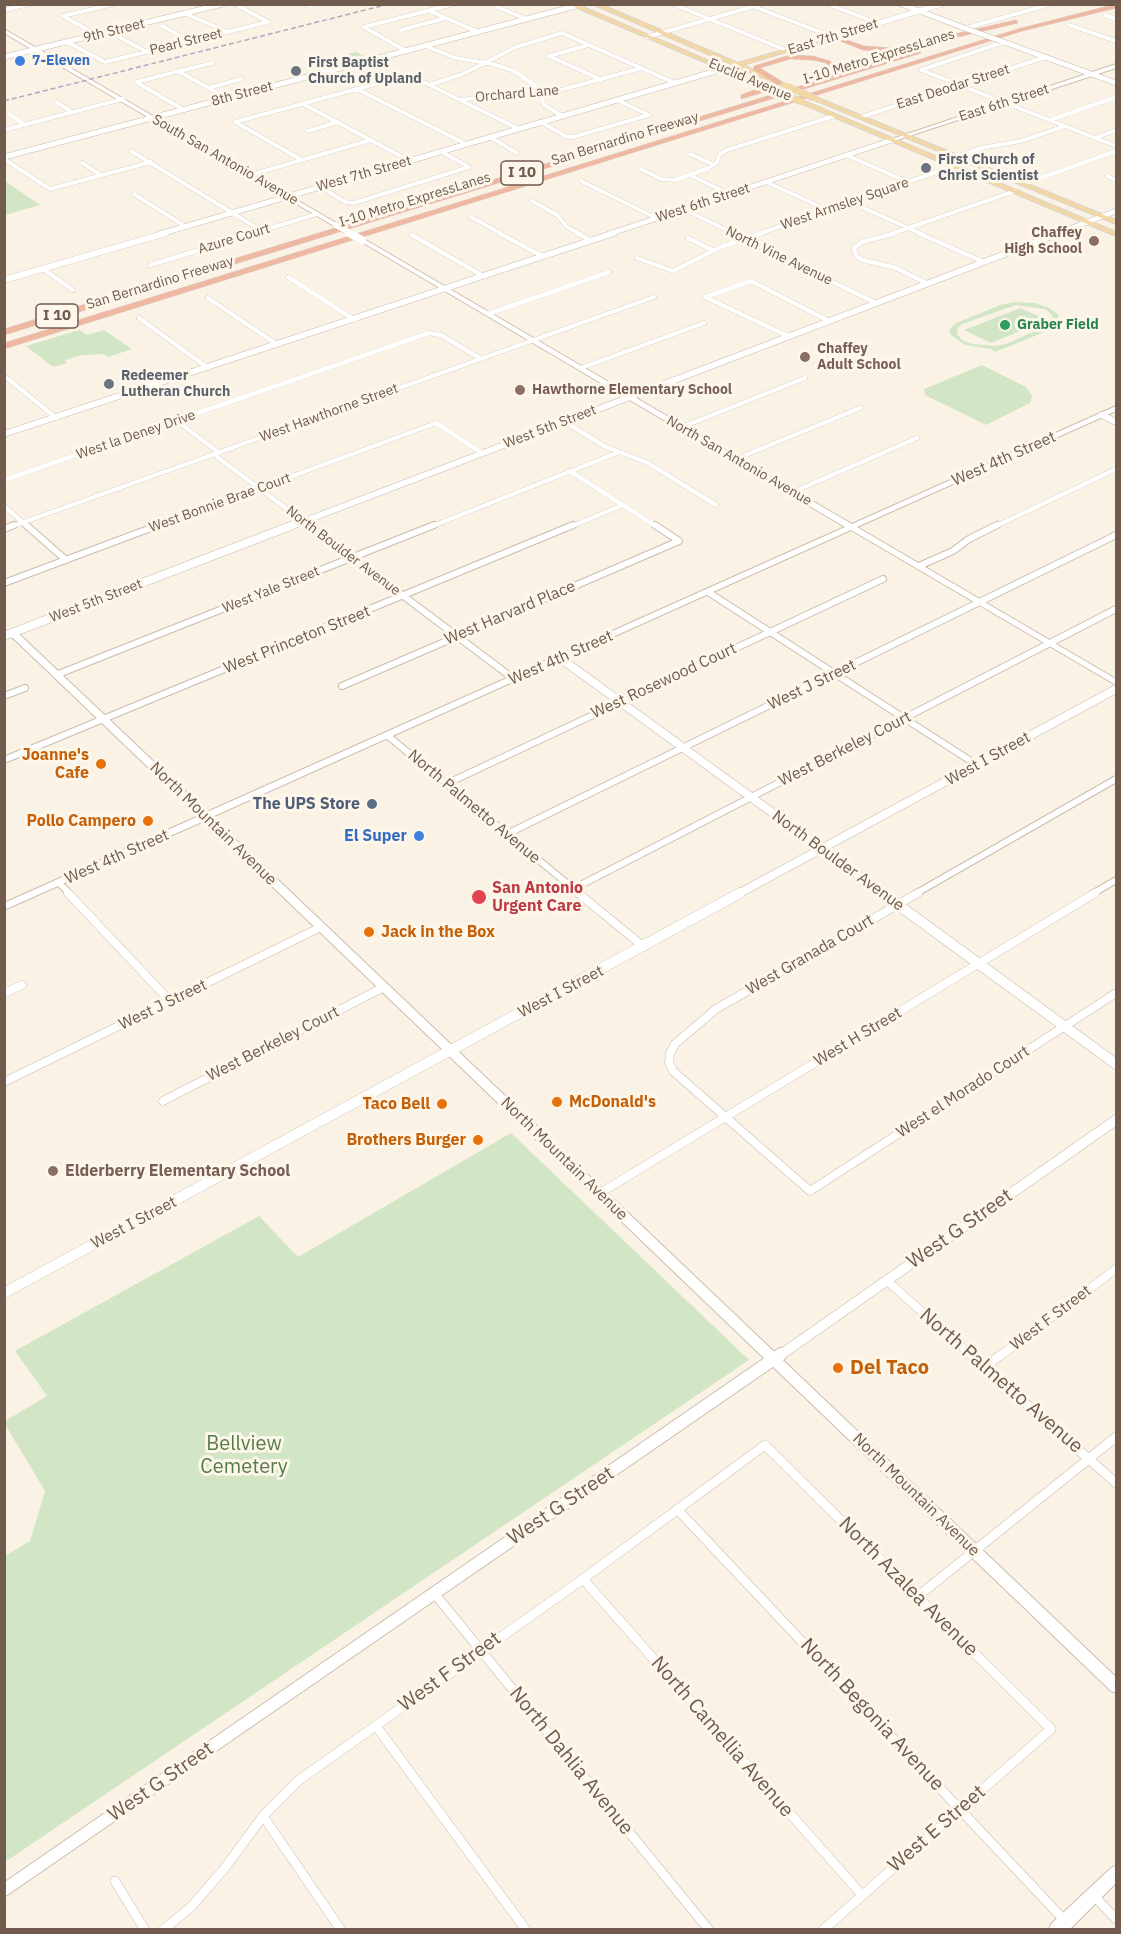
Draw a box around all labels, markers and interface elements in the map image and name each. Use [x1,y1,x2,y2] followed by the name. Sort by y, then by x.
[81,15,147,47] street label: 9th Street
[786,15,880,59] street label: East 7th Street
[148,25,224,59] street label: Pearl Street
[801,26,957,88] street label: I-10 Metro ExpressLanes
[32,53,90,69] place label: 7-Eleven
[13,54,27,68] marker: 7-Eleven
[308,55,422,88] place label: First Baptist Church of Upland
[706,55,794,105] street label: Euclid Avenue
[894,61,1012,113] street label: East Deodar Street
[289,64,303,78] marker: First Baptist Church of Upland
[209,78,275,110] street label: 8th Street
[957,81,1051,125] street label: East 6th Street
[474,82,560,106] street label: Orchard Lane
[549,109,701,169] street label: San Bernardino Freeway
[149,111,301,209] street label: South San Antonio Avenue
[315,152,413,196] street label: West 7th Street
[938,152,1039,184] place label: First Church of Christ Scientist
[501,161,543,185] road number: I 10
[919,161,933,175] marker: First Church of Christ Scientist
[337,169,493,231] street label: I-10 Metro ExpressLanes
[779,174,911,234] street label: West Armsley Square
[654,180,752,226] street label: West 6th Street
[196,220,272,258] street label: Azure Court
[723,223,835,289] street label: North Vine Avenue
[1004,225,1082,258] place label: Chaffey High School
[1087,234,1101,248] marker: Chaffey High School
[84,253,236,313] street label: San Bernardino Freeway
[36,304,78,328] road number: I 10
[1017,317,1099,333] place label: Graber Field
[998,318,1012,332] marker: Graber Field
[817,341,901,374] place label: Chaffey Adult School
[798,350,812,364] marker: Chaffey Adult School
[121,368,230,400] place label: Redeemer Lutheran Church
[102,377,116,391] marker: Redeemer Lutheran Church
[257,380,401,446] street label: West Hawthorne Street
[532,382,732,398] place label: Hawthorne Elementary School
[513,383,527,397] marker: Hawthorne Elementary School
[501,402,599,452] street label: West 5th Street
[74,407,198,463] street label: West la Deney Drive
[663,412,815,510] street label: North San Antonio Avenue
[949,427,1059,491] street label: West 4th Street
[147,470,293,536] street label: West Bonnie Brae Court
[283,503,403,599] street label: North Boulder Avenue
[220,563,322,617] street label: West Yale Street
[47,576,145,626] street label: West 5th Street
[442,577,578,649] street label: West Harvard Place
[221,602,373,678] street label: West Princeton Street
[506,626,616,690] street label: West 4th Street
[588,639,740,723] street label: West Rosewood Court
[765,655,859,715] street label: West J Street
[775,707,915,791] street label: West Berkeley Court
[942,728,1034,790] street label: West I Street
[22,745,89,783] place label: Joanne's Cafe
[404,746,544,868] street label: North Palmetto Avenue
[94,757,108,771] marker: Joanne's Cafe
[145,758,281,890] street label: North Mountain Avenue
[253,794,360,814] place label: The UPS Store
[365,797,379,811] marker: The UPS Store
[768,807,908,915] street label: North Boulder Avenue
[26,811,136,831] place label: Pollo Campero
[141,814,155,828] marker: Pollo Campero
[62,825,172,889] street label: West 4th Street
[344,826,407,846] place label: El Super
[412,829,426,843] marker: El Super
[492,878,583,916] place label: San Antonio Urgent Care
[470,888,488,906] marker: San Antonio Urgent Care
[743,911,877,999] street label: West Granada Court
[381,922,495,942] place label: Jack in the Box
[362,925,376,939] marker: Jack in the Box
[515,961,607,1023] street label: West I Street
[116,975,210,1035] street label: West J Street
[203,1002,343,1086] street label: West Berkeley Court
[811,1003,905,1071] street label: West H Street
[893,1042,1033,1142] street label: West el Morado Court
[569,1092,656,1112] place label: McDonald's
[496,1093,632,1225] street label: North Mountain Avenue
[362,1094,430,1114] place label: Taco Bell
[550,1095,564,1109] marker: McDonald's
[435,1097,449,1111] marker: Taco Bell
[346,1130,466,1150] place label: Brothers Burger
[471,1133,485,1147] marker: Brothers Burger
[65,1161,290,1181] place label: Elderberry Elementary School
[46,1164,60,1178] marker: Elderberry Elementary School
[903,1184,1017,1274] street label: West G Street
[88,1192,180,1254] street label: West I Street
[1007,1281,1095,1355] street label: West F Street
[914,1303,1088,1459] street label: North Palmetto Avenue
[850,1356,929,1380] place label: Del Taco
[831,1361,845,1375] marker: Del Taco
[848,1429,984,1561] street label: North Mountain Avenue
[200,1432,288,1479] park label: Bellview Cemetery
[503,1462,619,1550] street label: West G Street
[833,1512,983,1662] street label: North Azalea Avenue
[394,1627,506,1717] street label: West F Street
[795,1634,949,1796] street label: North Begonia Avenue
[646,1652,798,1822] street label: North Camellia Avenue
[504,1682,638,1840] street label: North Dahlia Avenue
[104,1737,218,1827] street label: West G Street
[883,1780,991,1878] street label: West E Street

